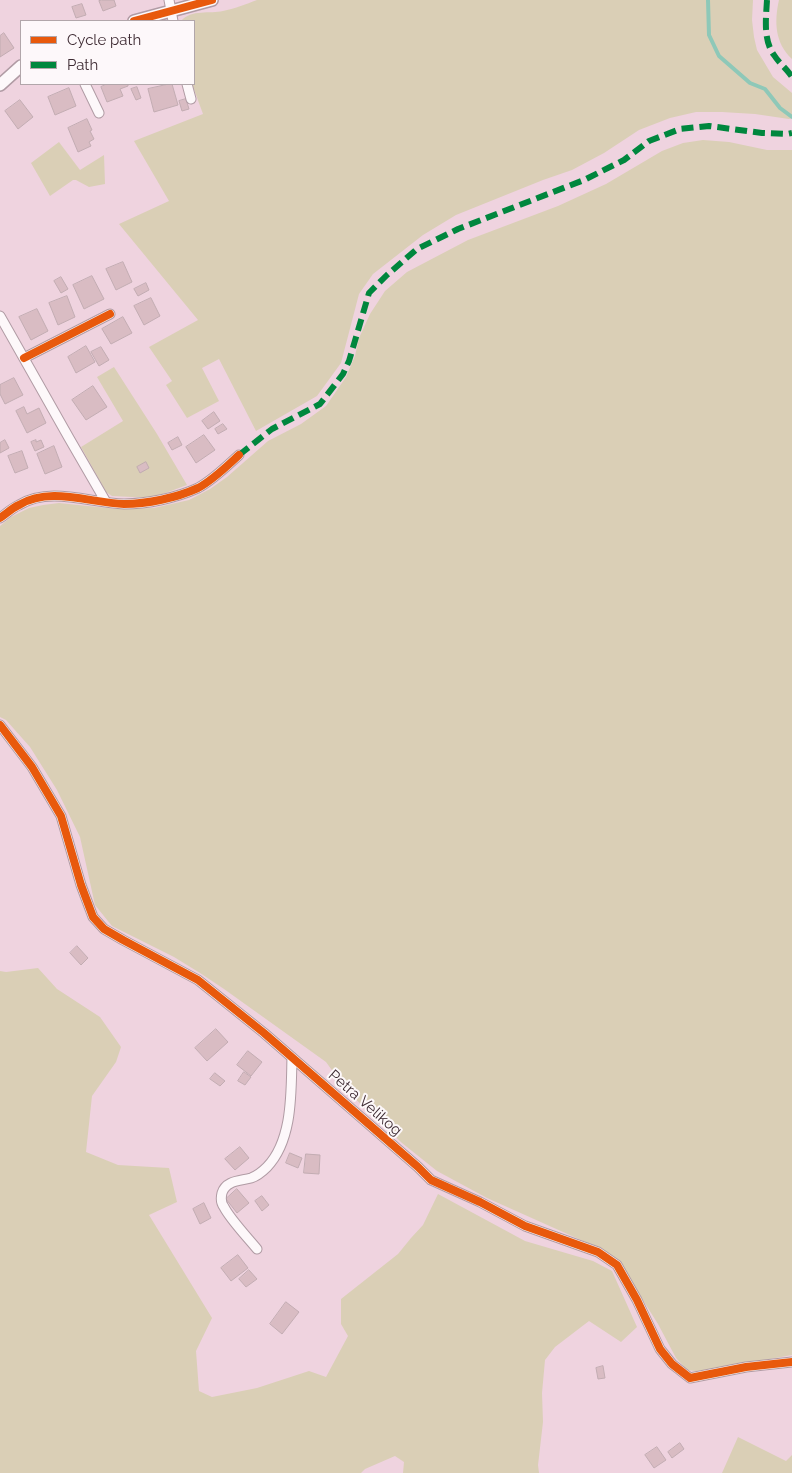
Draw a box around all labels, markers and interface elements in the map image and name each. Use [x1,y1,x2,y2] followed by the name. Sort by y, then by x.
[20,20,195,85] legend
[67,31,141,49] text: Cycle path
[67,56,98,74] text: Path
[325,1066,405,1140] street label: Petra Velikog

